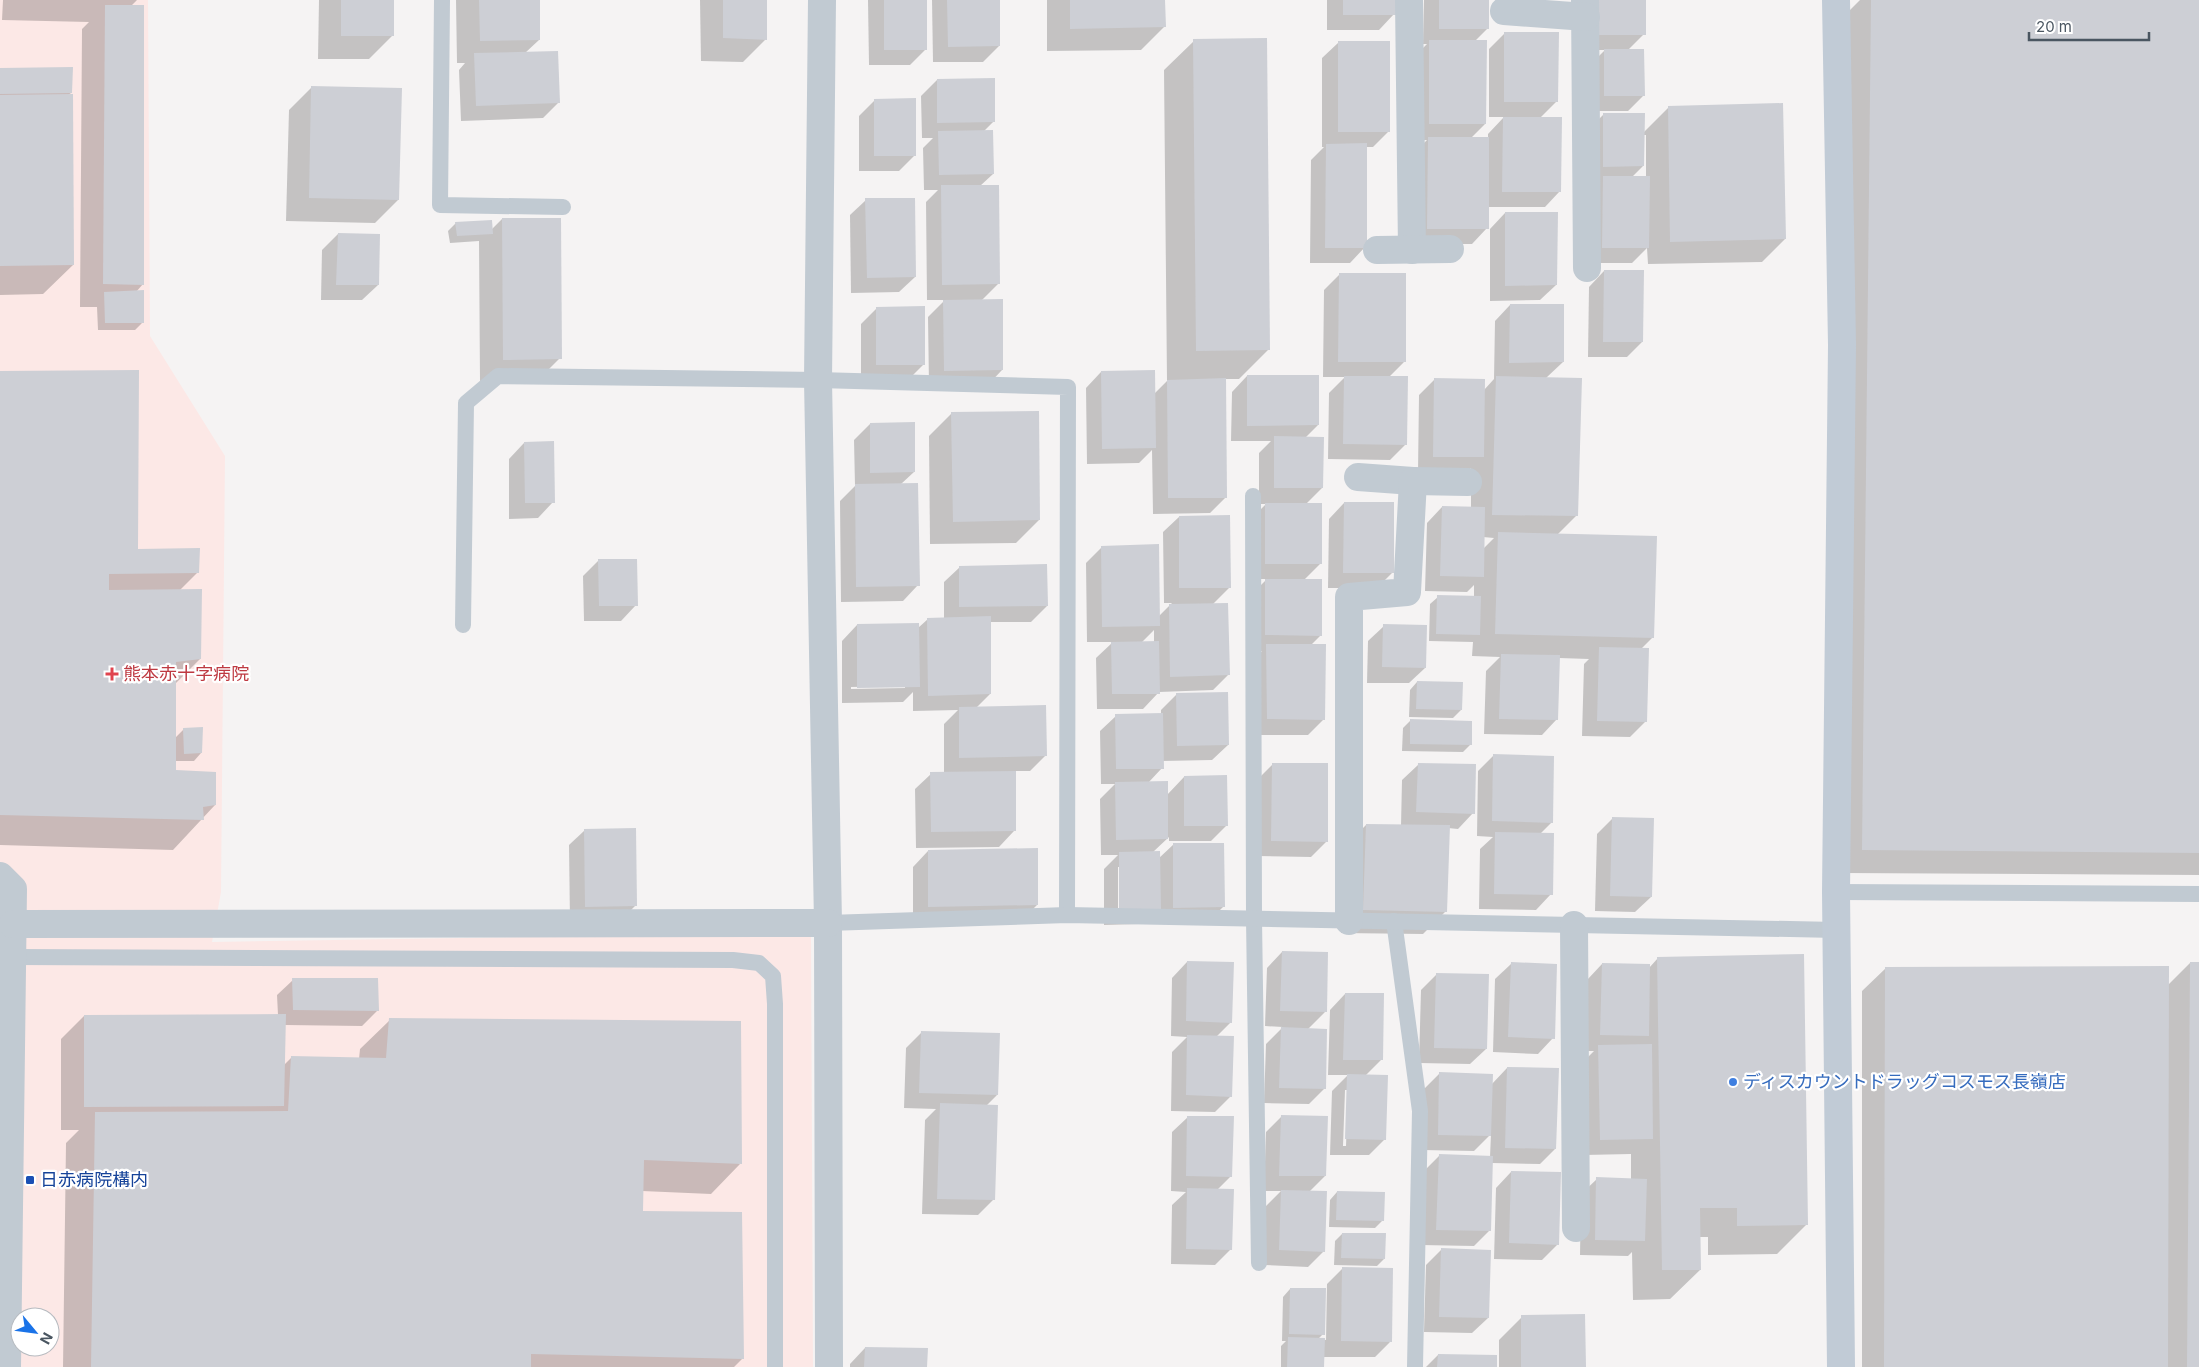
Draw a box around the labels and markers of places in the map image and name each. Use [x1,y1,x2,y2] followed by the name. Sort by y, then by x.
[123,663,249,684] place label: 熊本赤十字病院
[105,667,119,681] marker: 熊本赤十字病院
[1743,1071,2066,1092] place label: ディスカウントドラッグコスモス長嶺店
[1727,1076,1739,1088] marker: ディスカウントドラッグコスモス長嶺店
[40,1169,148,1190] place label: 日赤病院構内
[24,1174,36,1186] marker: 日赤病院構内

